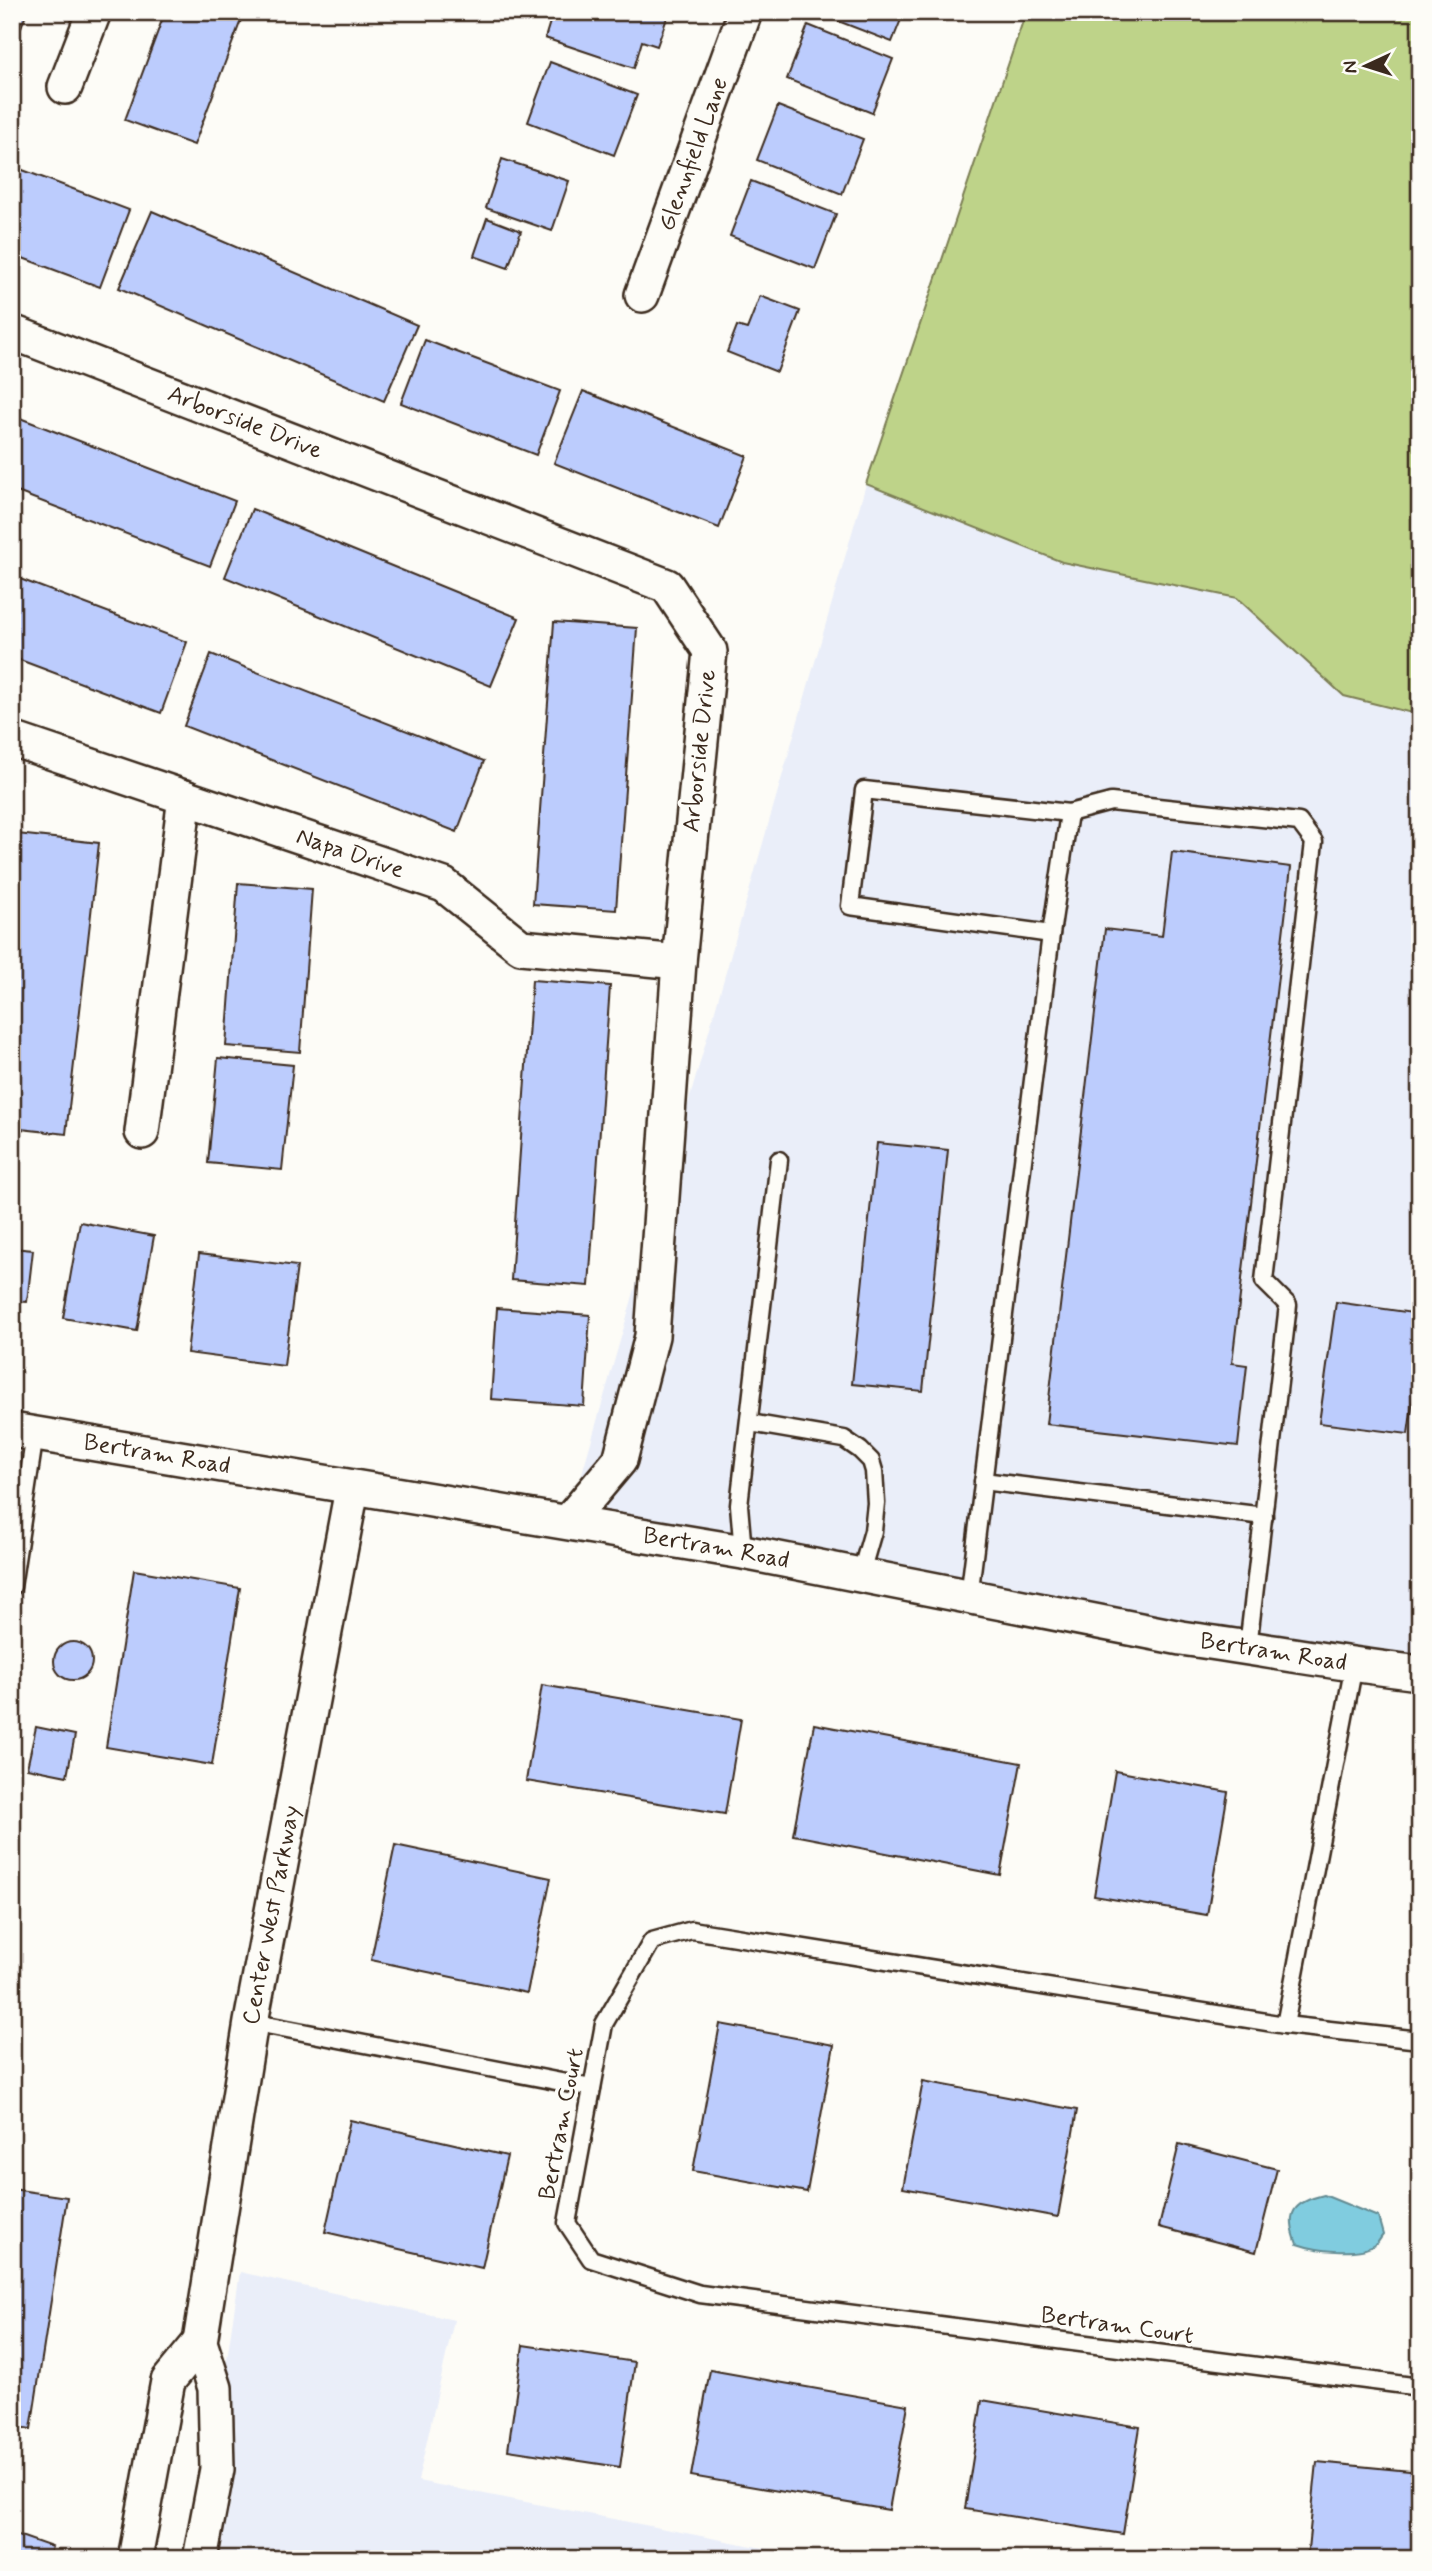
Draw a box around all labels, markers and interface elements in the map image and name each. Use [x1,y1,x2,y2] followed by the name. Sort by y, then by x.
[1330,32,1400,102] north arrow
[1338,60,1363,74] text: N
[651,73,735,235] street label: Glennfield Lane
[163,378,327,466] street label: Arborside Drive
[676,668,724,834] street label: Arborside Drive
[292,821,408,886] street label: Napa Drive
[81,1427,233,1482] street label: Bertram Road
[641,1520,792,1576] street label: Bertram Road
[1198,1625,1349,1679] street label: Bertram Road
[235,1803,307,2027] street label: Center West Parkway
[532,2045,592,2202] street label: Bertram Court
[1039,2300,1195,2352] street label: Bertram Court

